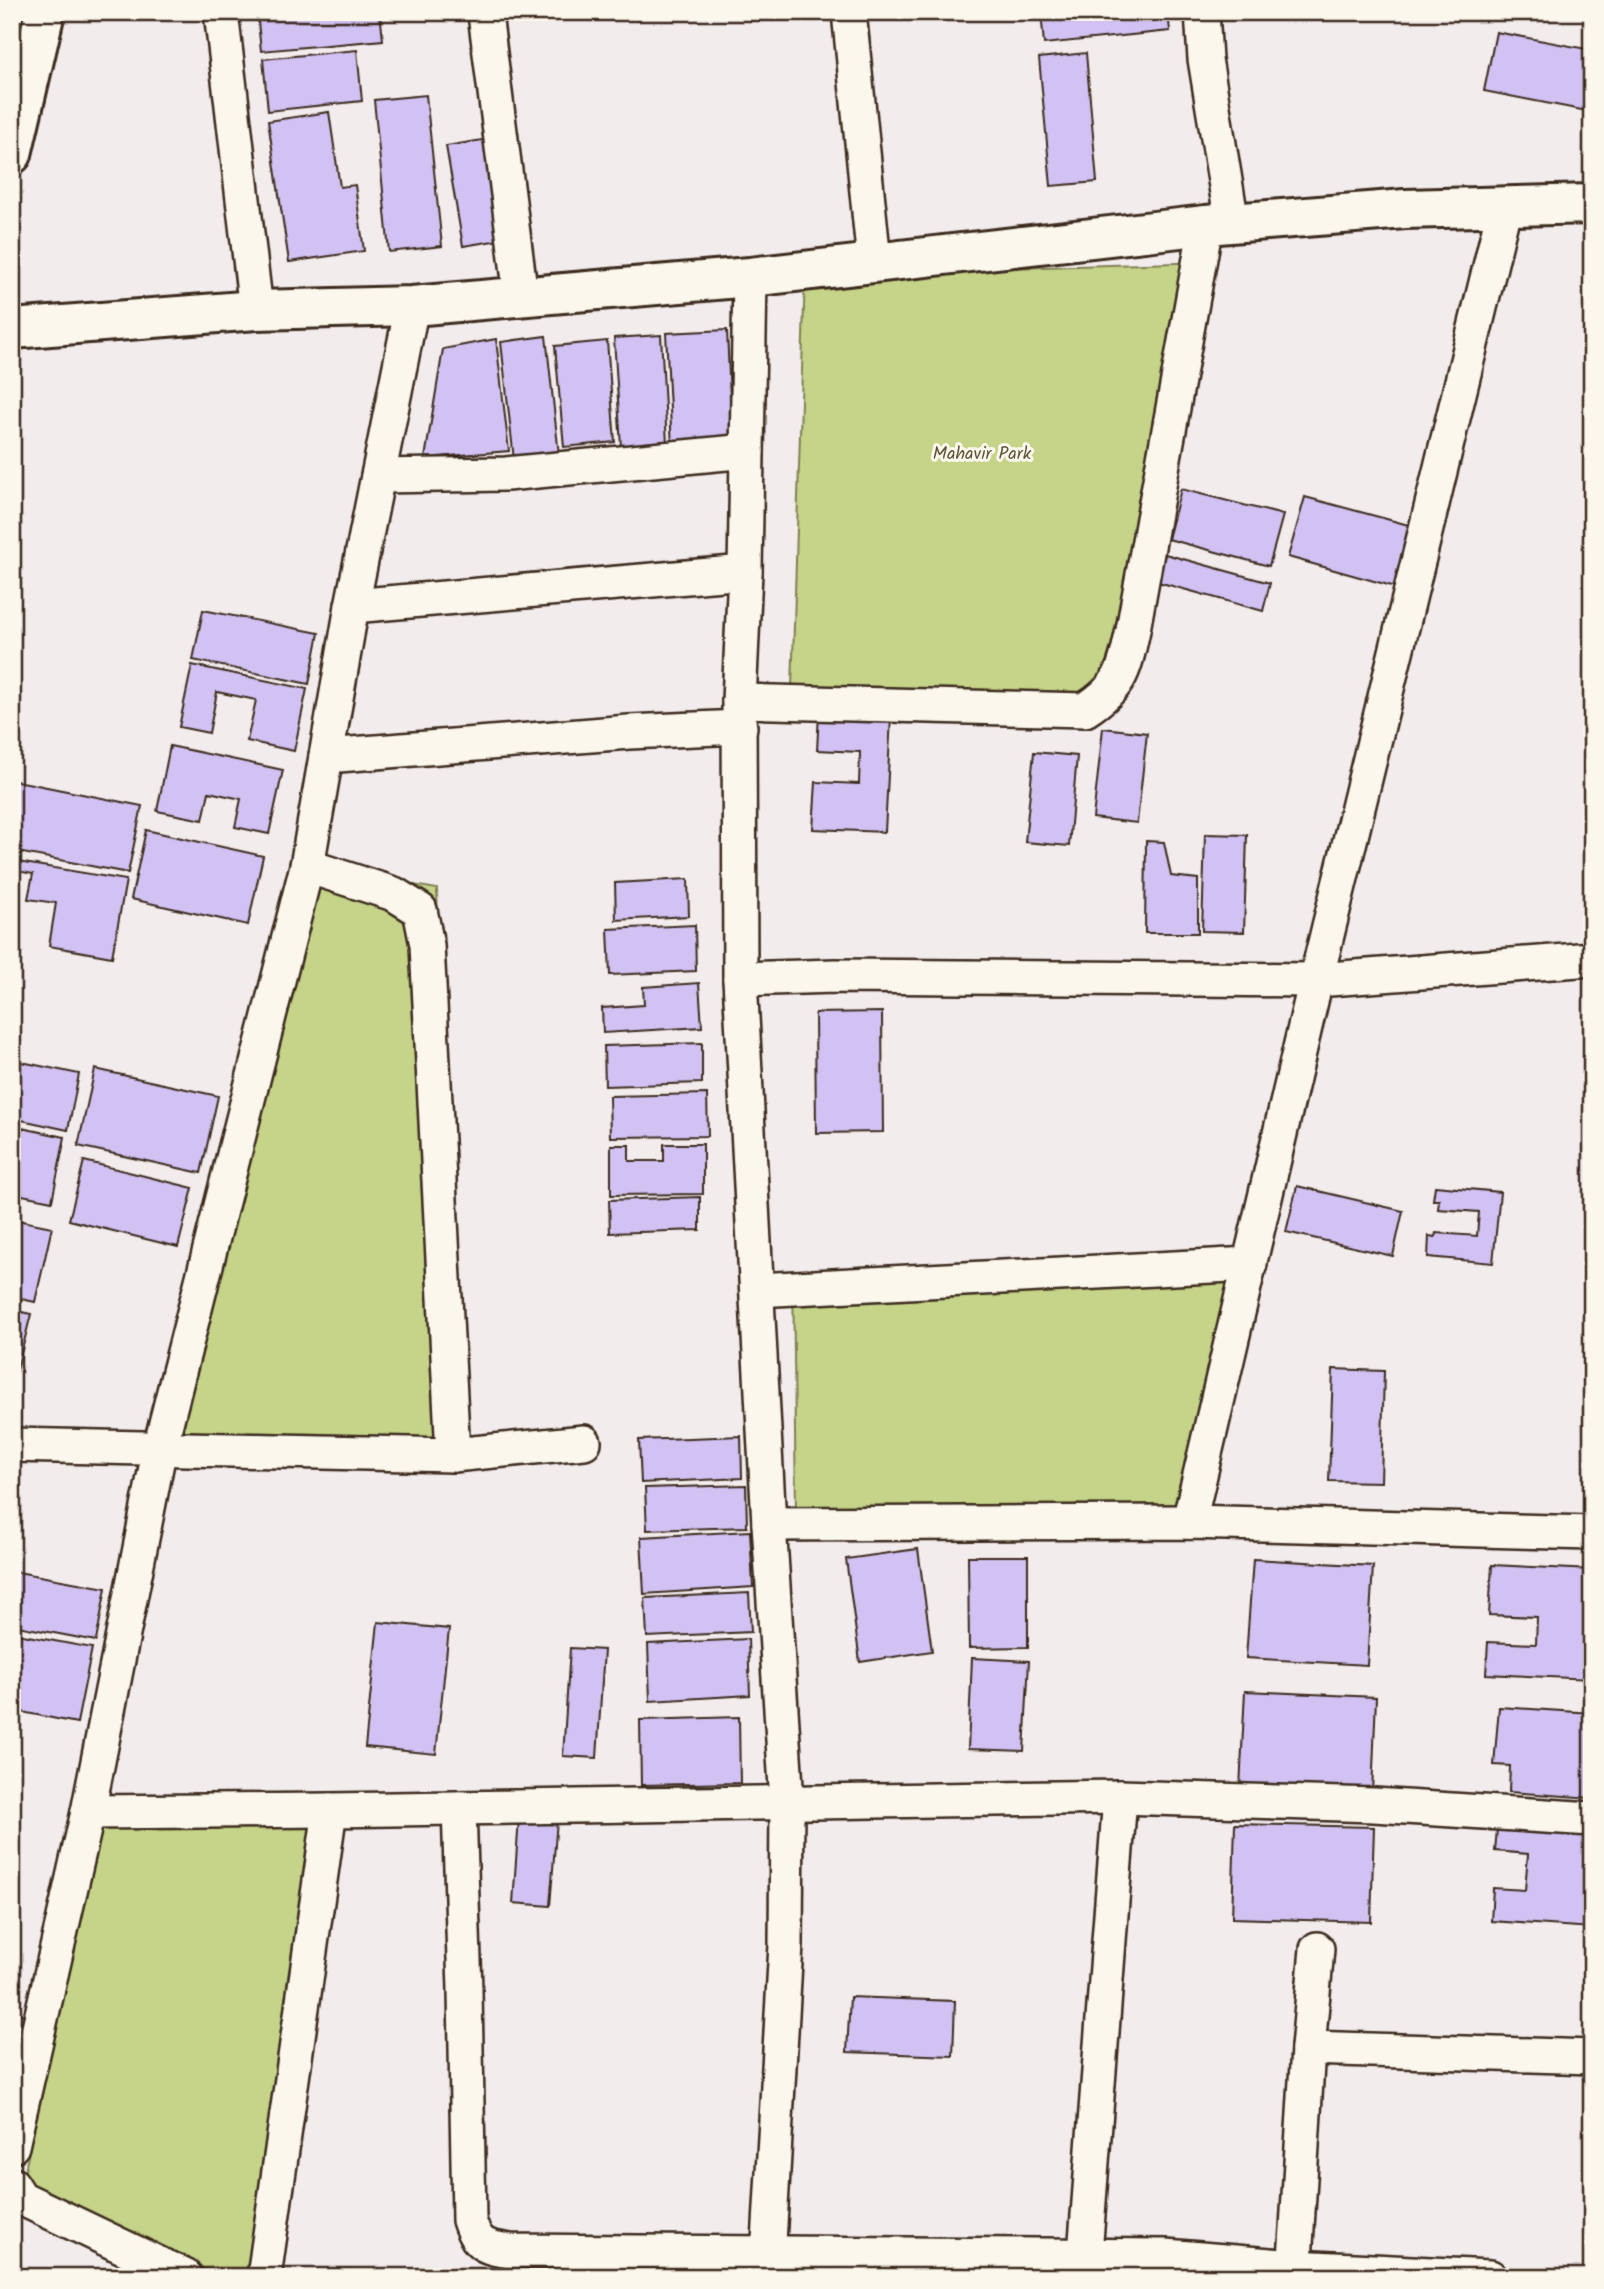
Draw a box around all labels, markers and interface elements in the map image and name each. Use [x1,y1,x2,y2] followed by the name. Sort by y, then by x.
[933,440,1032,469] park label: Mahavir Park

